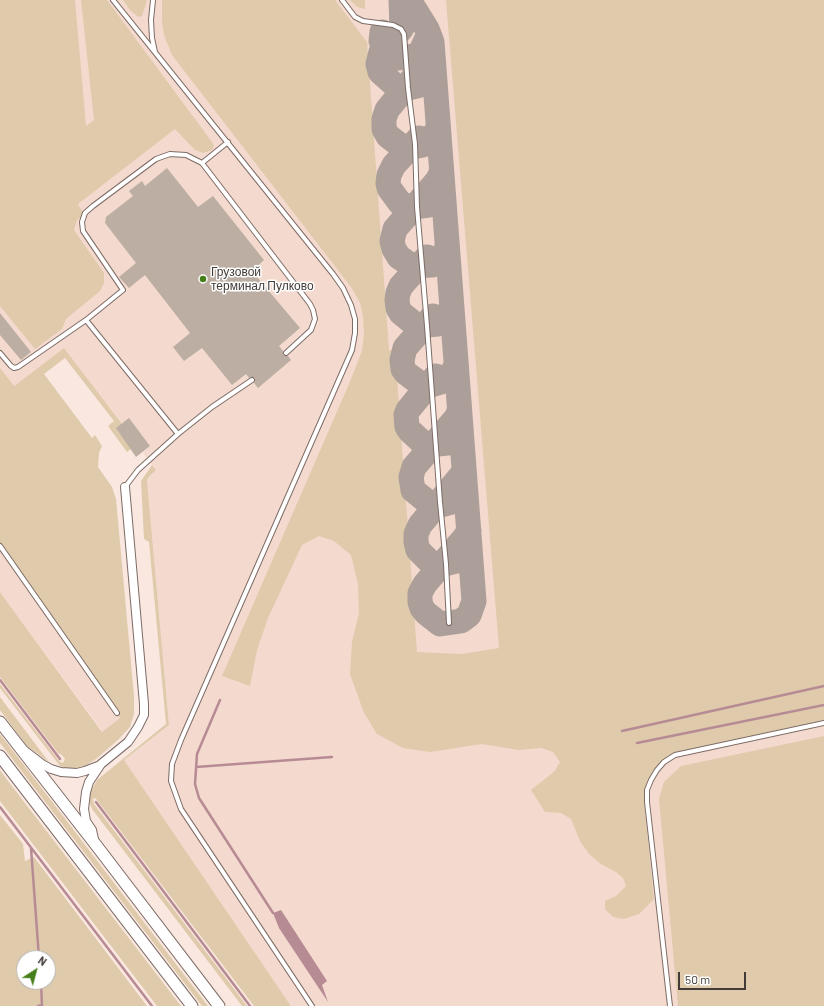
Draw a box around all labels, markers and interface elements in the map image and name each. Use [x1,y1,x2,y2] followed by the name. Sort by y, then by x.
[211,265,314,293] place label: Грузовой терминал Пулково
[198,274,208,284] marker: Грузовой терминал Пулково
[16,950,56,990] north arrow
[36,953,50,968] text: N
[680,964,748,990] scale bar
[685,972,710,986] text: 50 m

